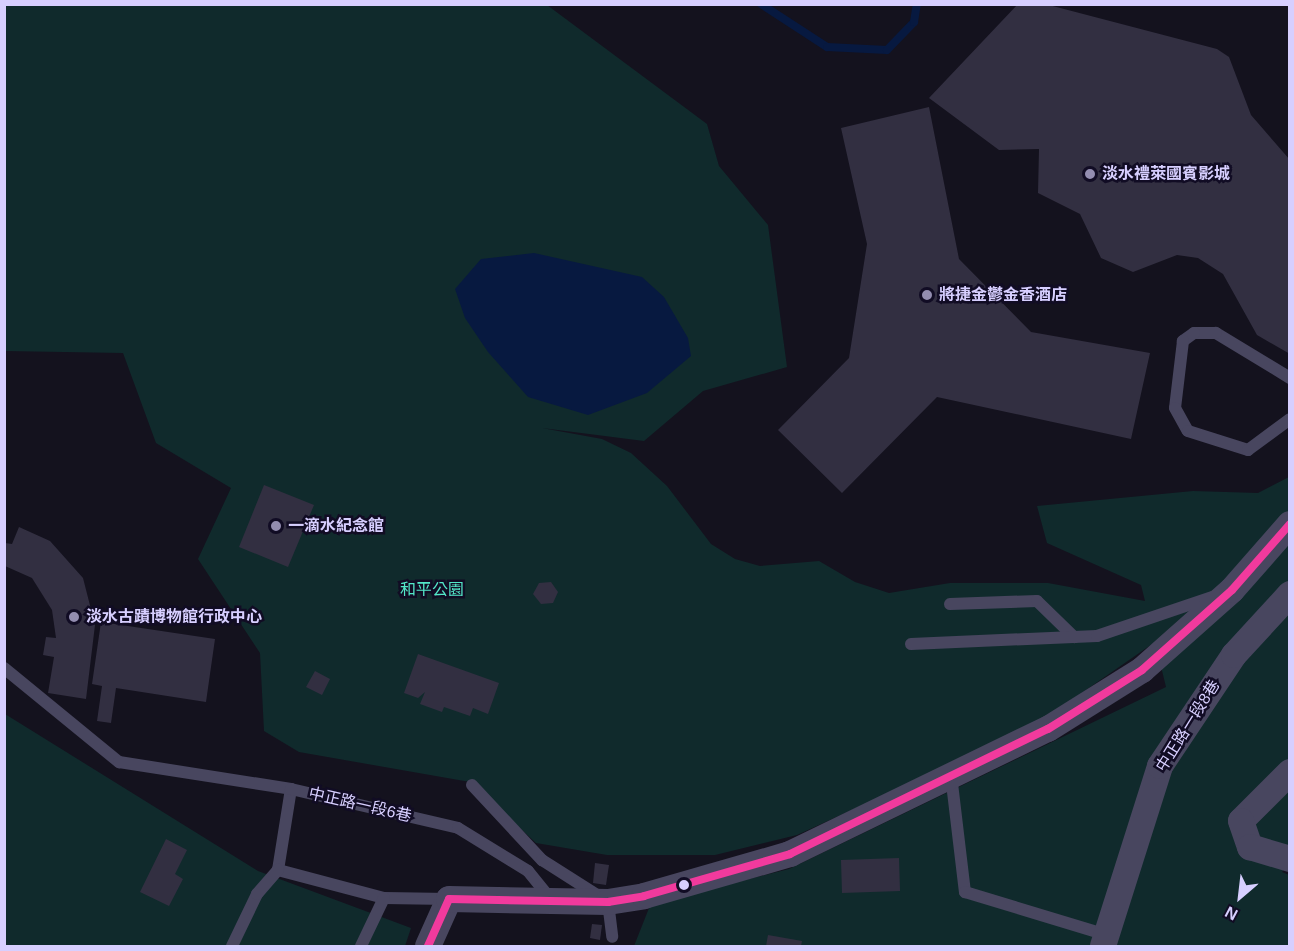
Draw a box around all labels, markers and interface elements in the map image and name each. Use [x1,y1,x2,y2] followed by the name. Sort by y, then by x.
[1102,164,1230,184] place label: 淡水禮萊國賓影城
[1083,167,1097,181] marker: 淡水禮萊國賓影城
[939,285,1067,305] place label: 將捷金鬱金香酒店
[920,288,934,302] marker: 將捷金鬱金香酒店
[288,516,384,536] place label: 一滴水紀念館
[269,519,283,533] marker: 一滴水紀念館
[400,580,464,600] park label: 和平公園
[86,607,262,627] place label: 淡水古蹟博物館行政中心
[67,610,81,624] marker: 淡水古蹟博物館行政中心
[1152,676,1224,776] street label: 中正路一段8巷
[307,784,413,826] street label: 中正路一段6巷
[1210,867,1270,927] north arrow
[678,879,690,891] unlabelled marker
[1222,903,1240,924] text: N

